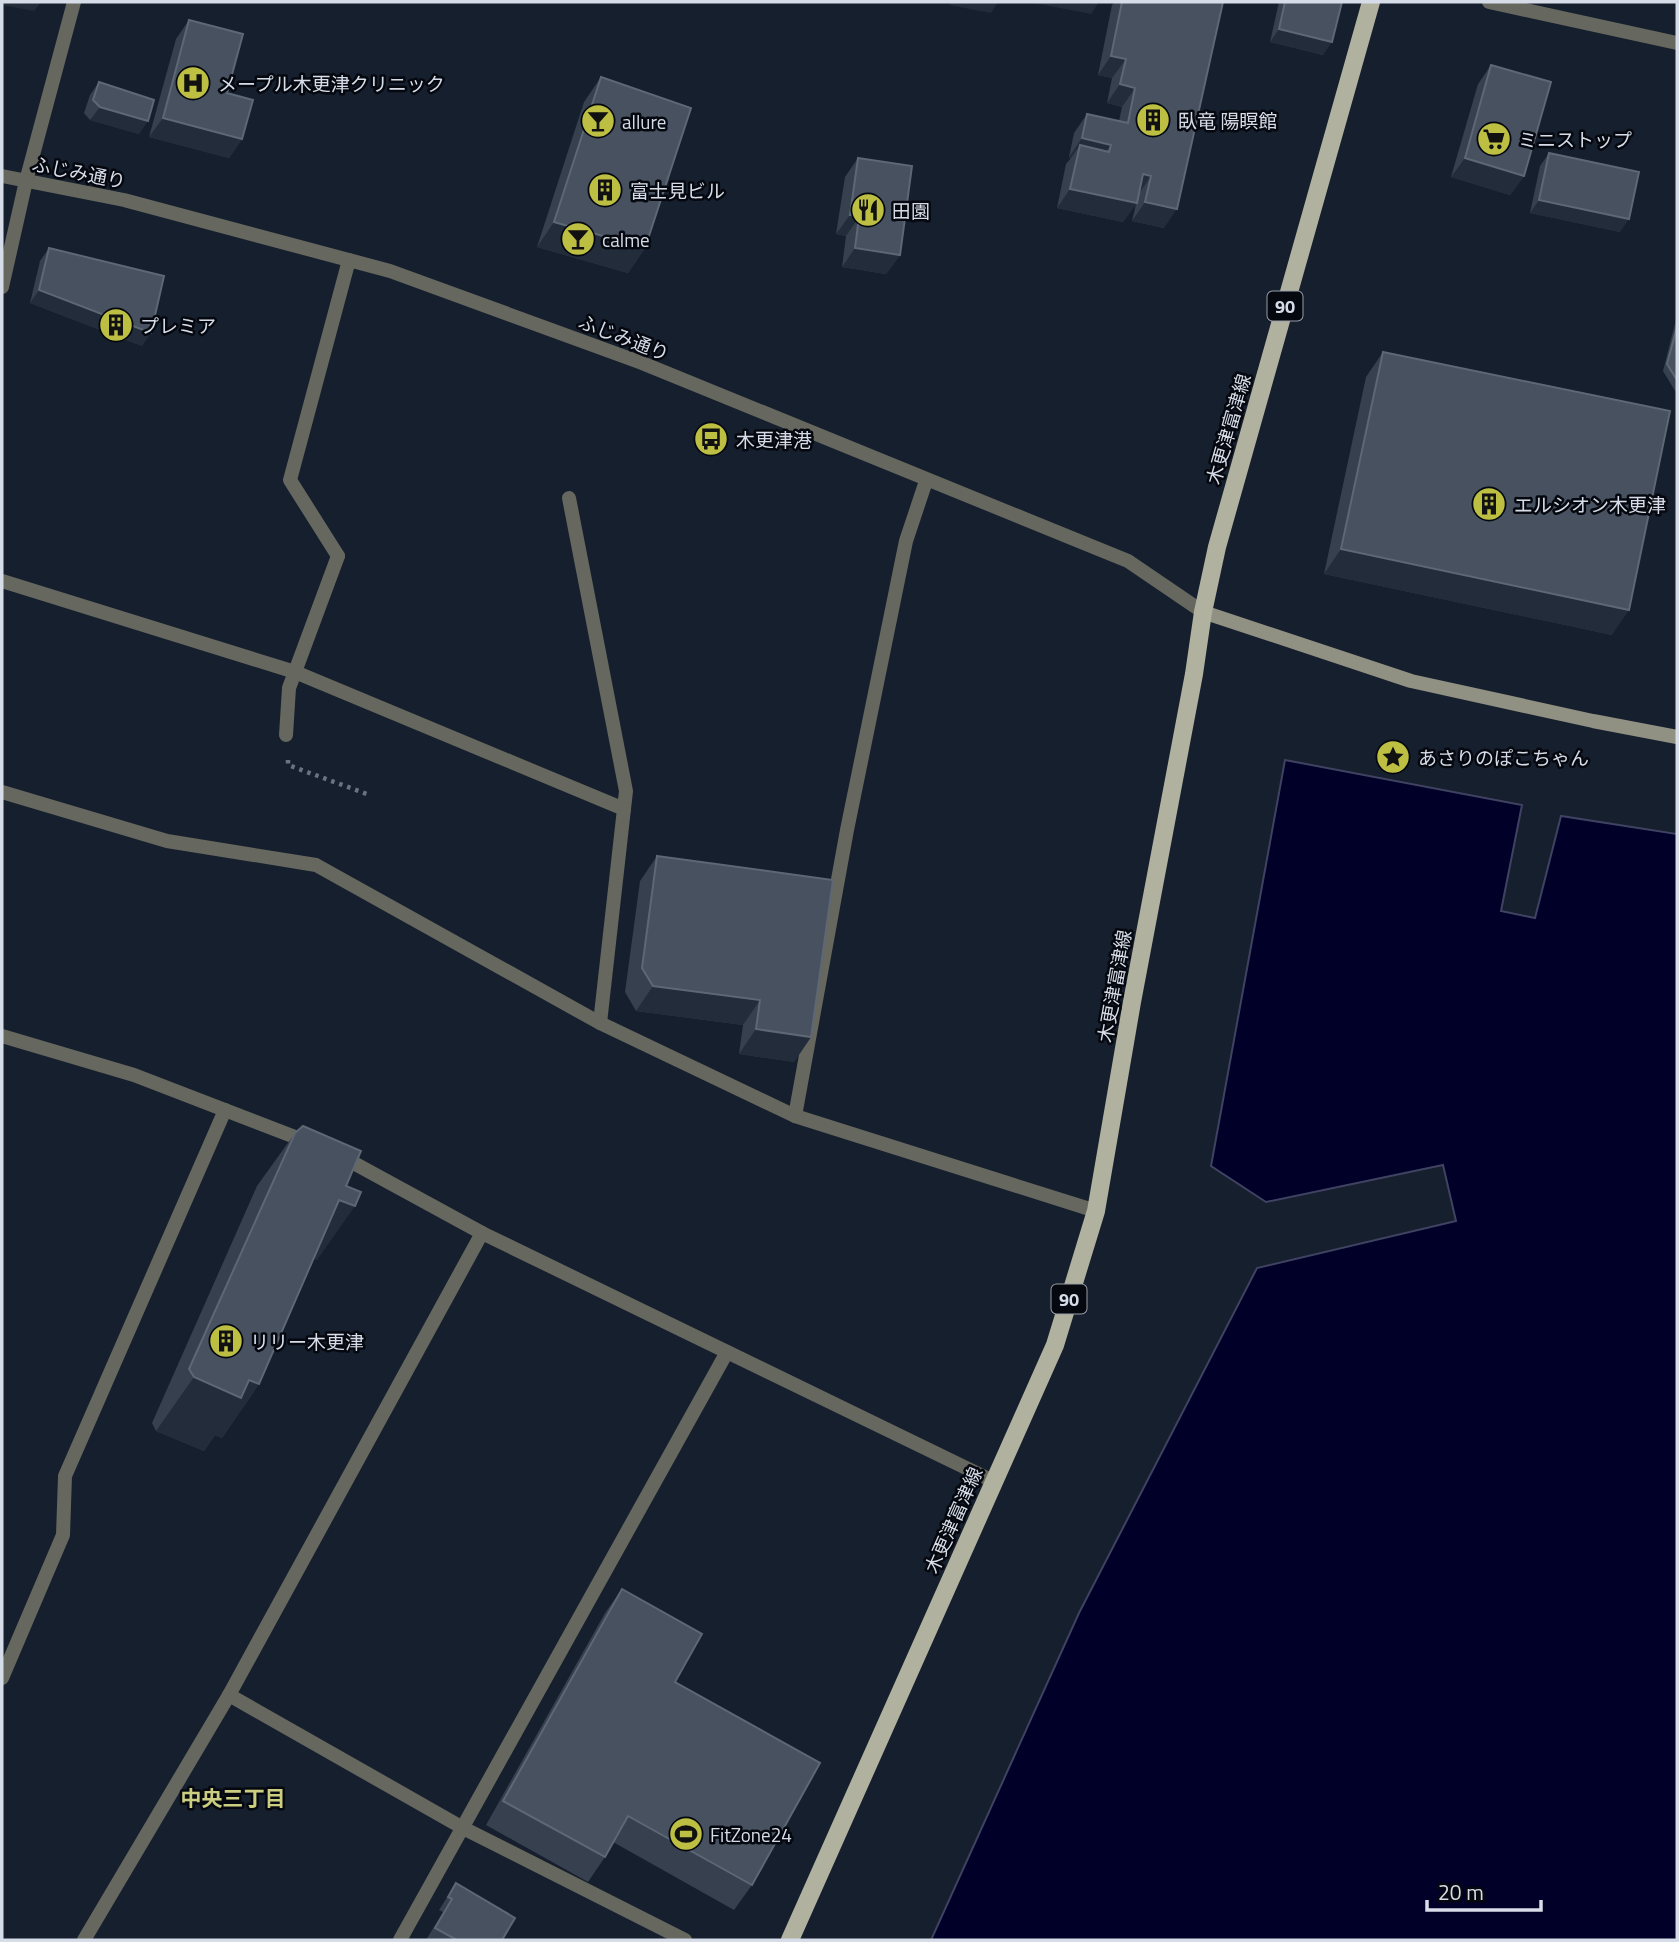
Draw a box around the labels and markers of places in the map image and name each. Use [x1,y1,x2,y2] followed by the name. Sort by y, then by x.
[174,64,212,102] hospital icon: メープル木更津クリニック
[218,69,445,98] place label: メープル木更津クリニック
[1134,101,1172,139] building icon: 臥竜 陽瞑館
[579,102,617,140] bar icon: allure
[1178,106,1277,135] place label: 臥竜 陽瞑館
[622,107,666,136] place label: allure
[1475,120,1513,158] supermarket icon: ミニストップ
[1518,125,1632,154] place label: ミニストップ
[586,171,624,209] building icon: 富士見ビル
[630,176,725,205] place label: 富士見ビル
[849,191,887,229] restaurant icon: 田園
[892,196,930,225] place label: 田園
[559,220,597,258] bar icon: calme
[602,225,650,254] place label: calme
[97,306,135,344] building icon: プレミア
[140,311,216,340] place label: プレミア
[692,420,730,458] bus stop icon: 木更津港
[736,425,812,454] place label: 木更津港
[1470,485,1508,523] building icon: エルシオン木更津
[1514,490,1666,519] place label: エルシオン木更津
[1374,738,1412,776] place icon: あさりのぽこちゃん
[1418,743,1589,772] place label: あさりのぽこちゃん
[207,1322,245,1360] building icon: リリー木更津
[250,1327,364,1356] place label: リリー木更津
[667,1815,705,1853] sports icon: FitZone24
[710,1820,792,1849] place label: FitZone24

